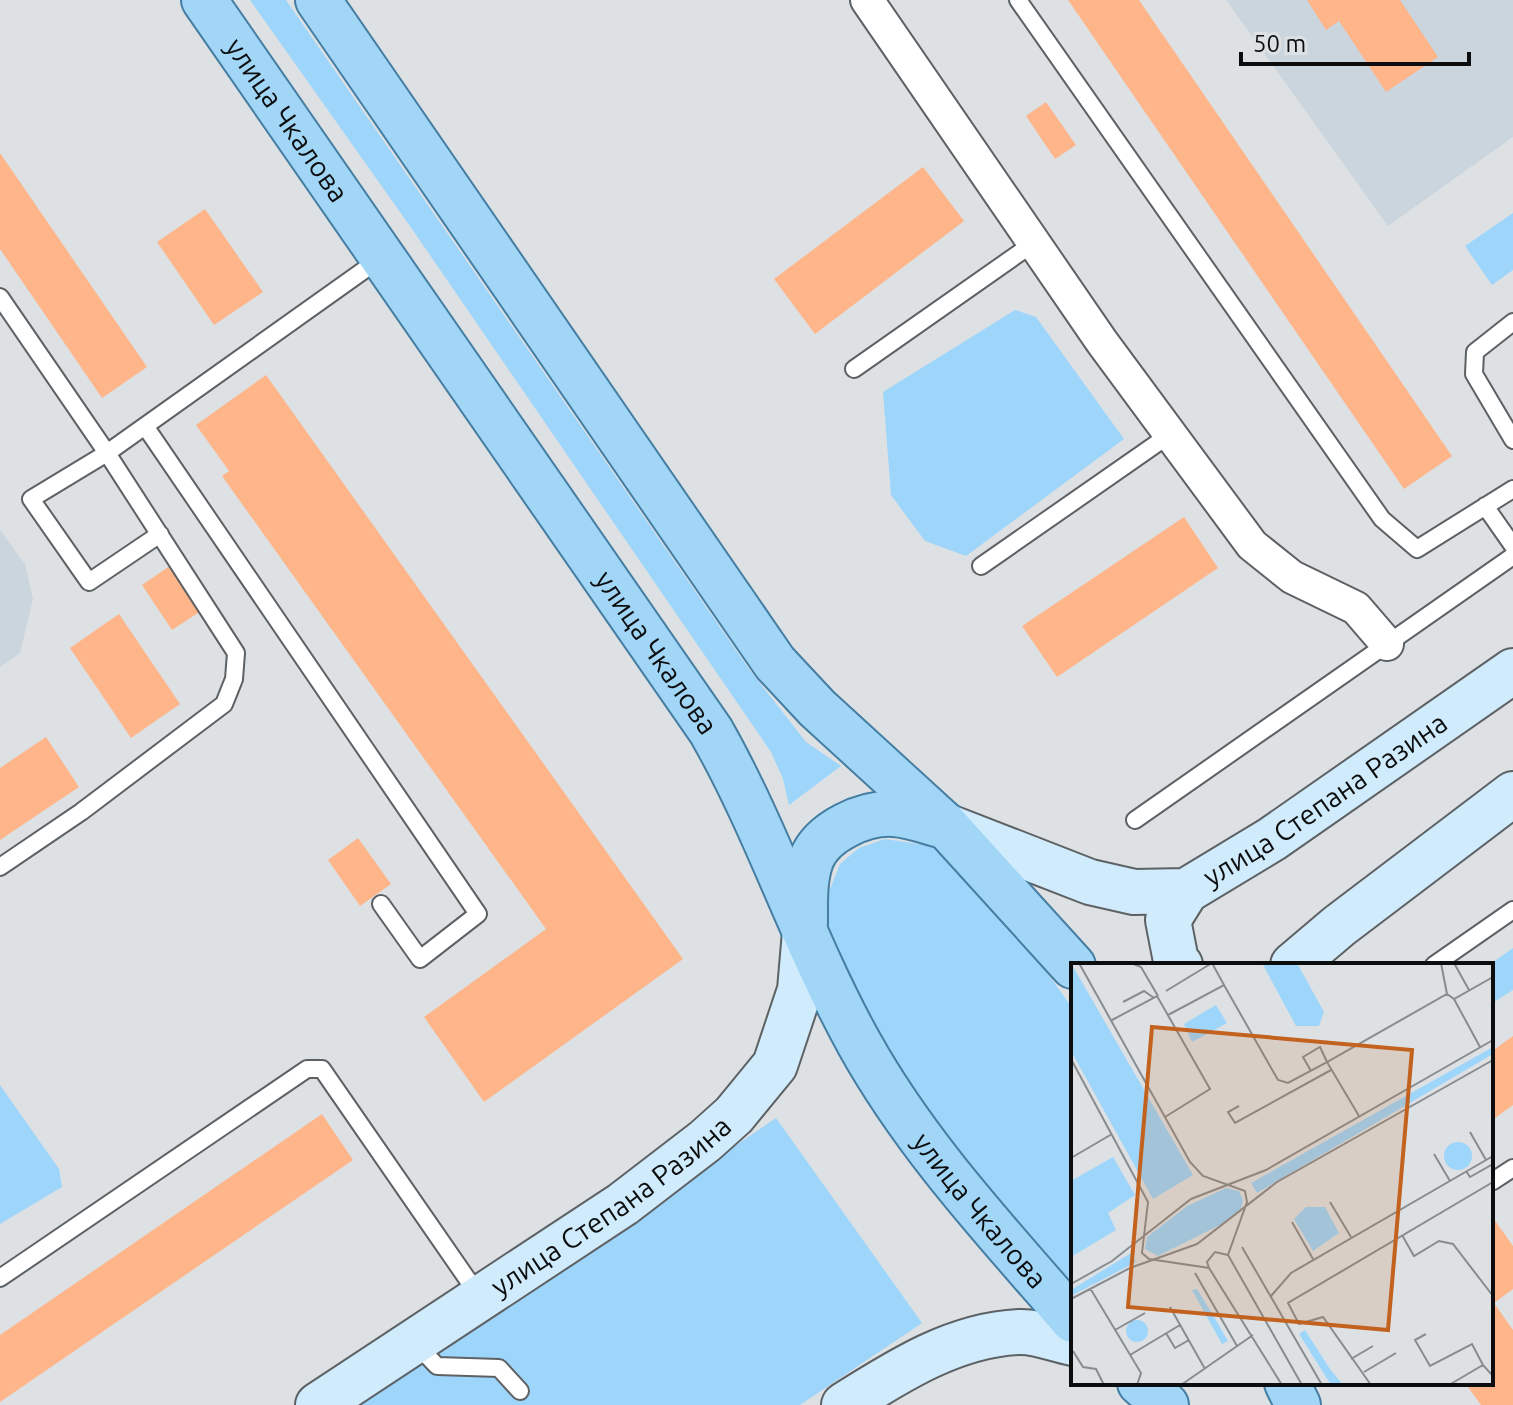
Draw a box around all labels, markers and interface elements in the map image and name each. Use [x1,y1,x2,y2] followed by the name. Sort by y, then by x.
[1241,16,1469,66] scale bar
[1253,30,1306,57] text: 50 m
[220,32,355,207] street label: улица Чкалова
[590,564,724,740] street label: улица Чкалова
[1197,706,1452,892] street label: улица Степана Разина
[1071,963,1493,1385] inset map
[485,1110,736,1302] street label: улица Степана Разина
[907,1127,1054,1294] street label: улица Чкалова

